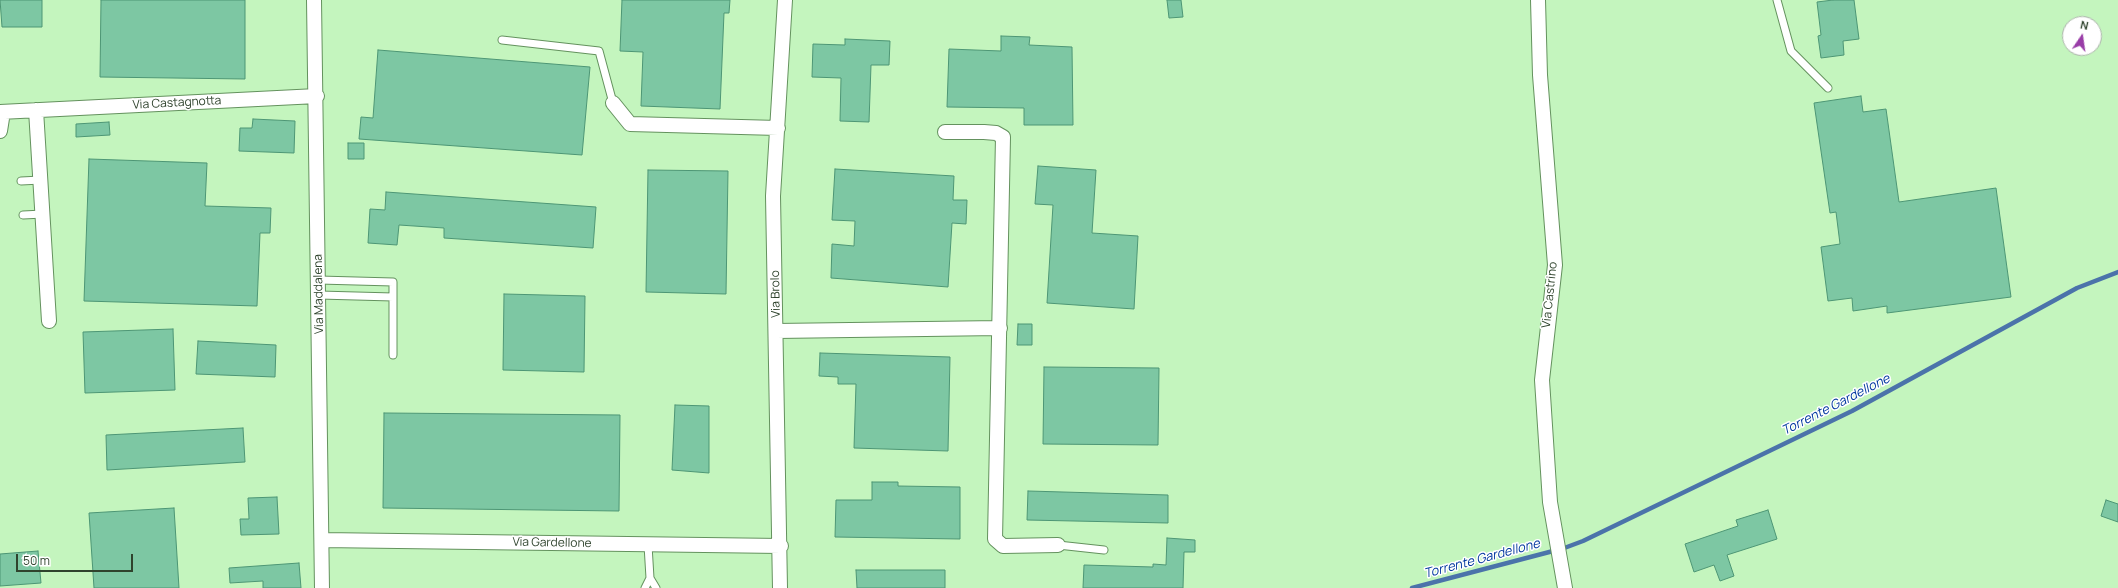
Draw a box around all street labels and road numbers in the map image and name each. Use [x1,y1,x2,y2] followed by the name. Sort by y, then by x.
[132,93,222,113] street label: Via Castagnotta
[311,254,327,334] street label: Via Maddalena
[1539,261,1561,329] street label: Via Castrino
[768,270,784,318] street label: Via Brolo
[512,535,592,551] street label: Via Gardellone

